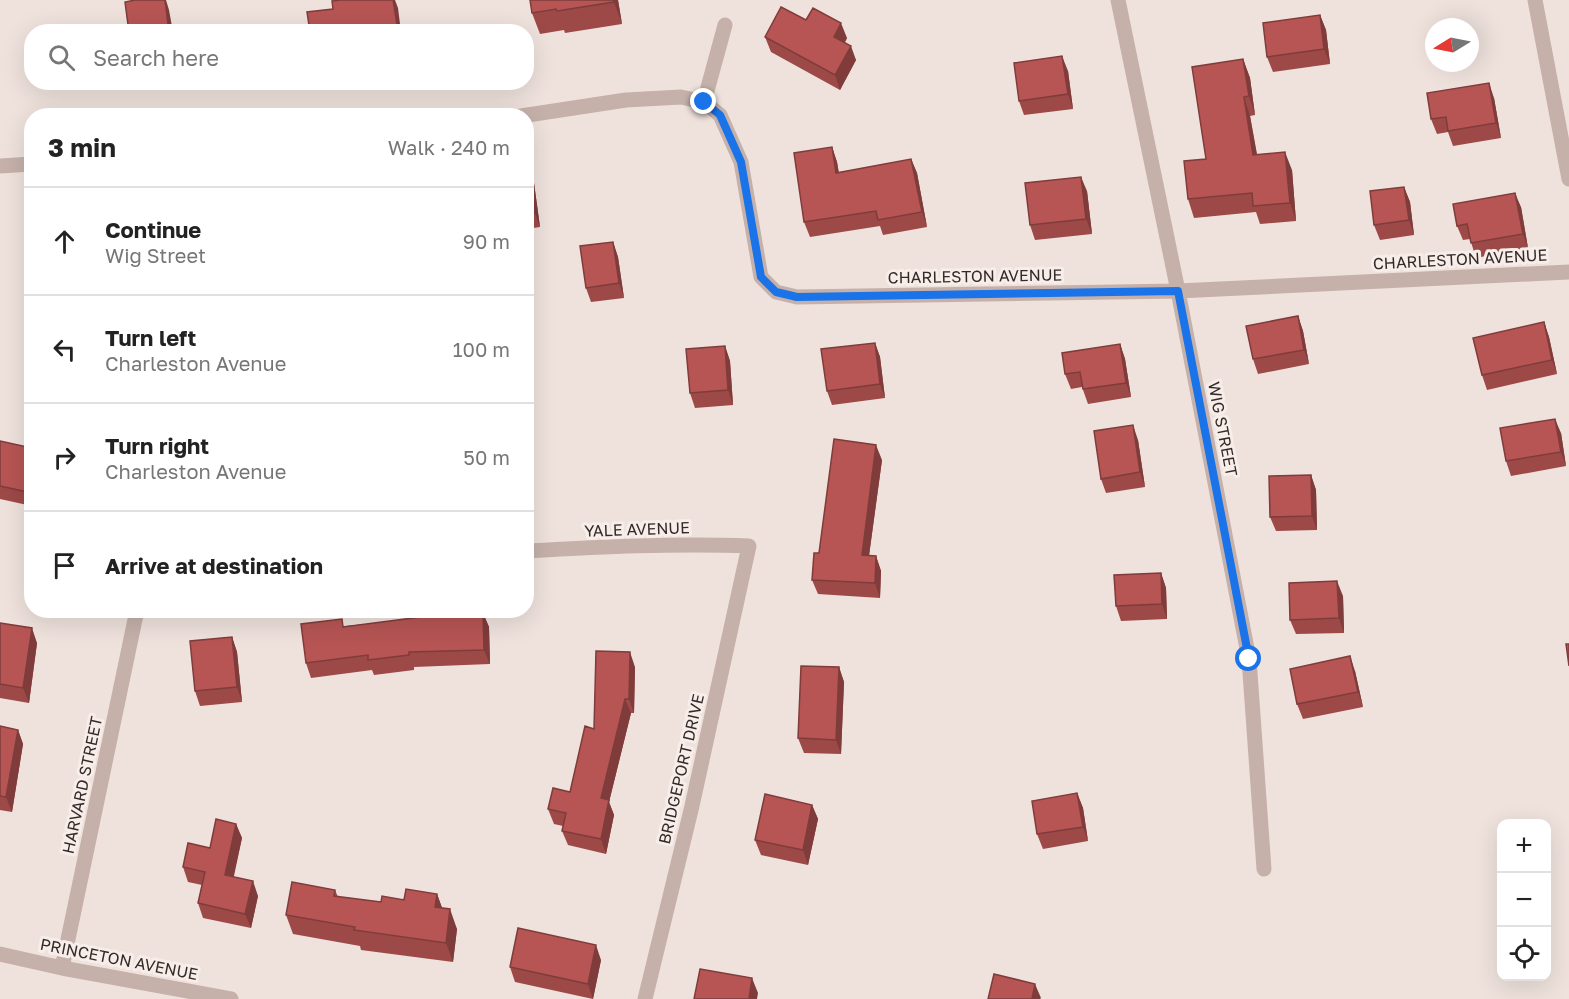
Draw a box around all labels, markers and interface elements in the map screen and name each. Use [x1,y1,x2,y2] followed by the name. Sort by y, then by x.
[1425,18,1479,72] north arrow
[24,24,534,90] search box
[45,41,78,74] icon: search
[93,44,219,71] text: Search here
[690,88,716,114] route end
[48,132,116,163] text: 3 min
[388,135,510,159] text: Walk · 240 m
[105,216,201,243] text: Continue
[48,225,81,258] icon: ahead
[463,229,510,253] text: 90 m
[105,243,206,267] text: Wig Street
[1372,244,1548,274] street label: CHARLESTON AVENUE
[888,264,1062,288] street label: CHARLESTON AVENUE
[105,324,196,351] text: Turn left
[48,333,81,366] icon: left
[453,337,510,361] text: 100 m
[105,351,286,375] text: Charleston Avenue
[1204,380,1242,478] street label: WIG STREET
[105,432,209,459] text: Turn right
[48,441,81,474] icon: right
[463,445,510,469] text: 50 m
[105,459,286,483] text: Charleston Avenue
[584,517,690,541] street label: YALE AVENUE
[48,549,81,582] icon: arrive
[105,552,323,579] text: Arrive at destination
[1235,645,1261,671] route start
[654,692,708,846] street label: BRIDGEPORT DRIVE
[58,714,106,856] street label: HARVARD STREET
[1497,819,1551,981] map controls
[1497,819,1551,873] button: +
[1497,873,1551,927] button: −
[1497,927,1551,981] button: locate
[38,934,200,984] street label: PRINCETON AVENUE

